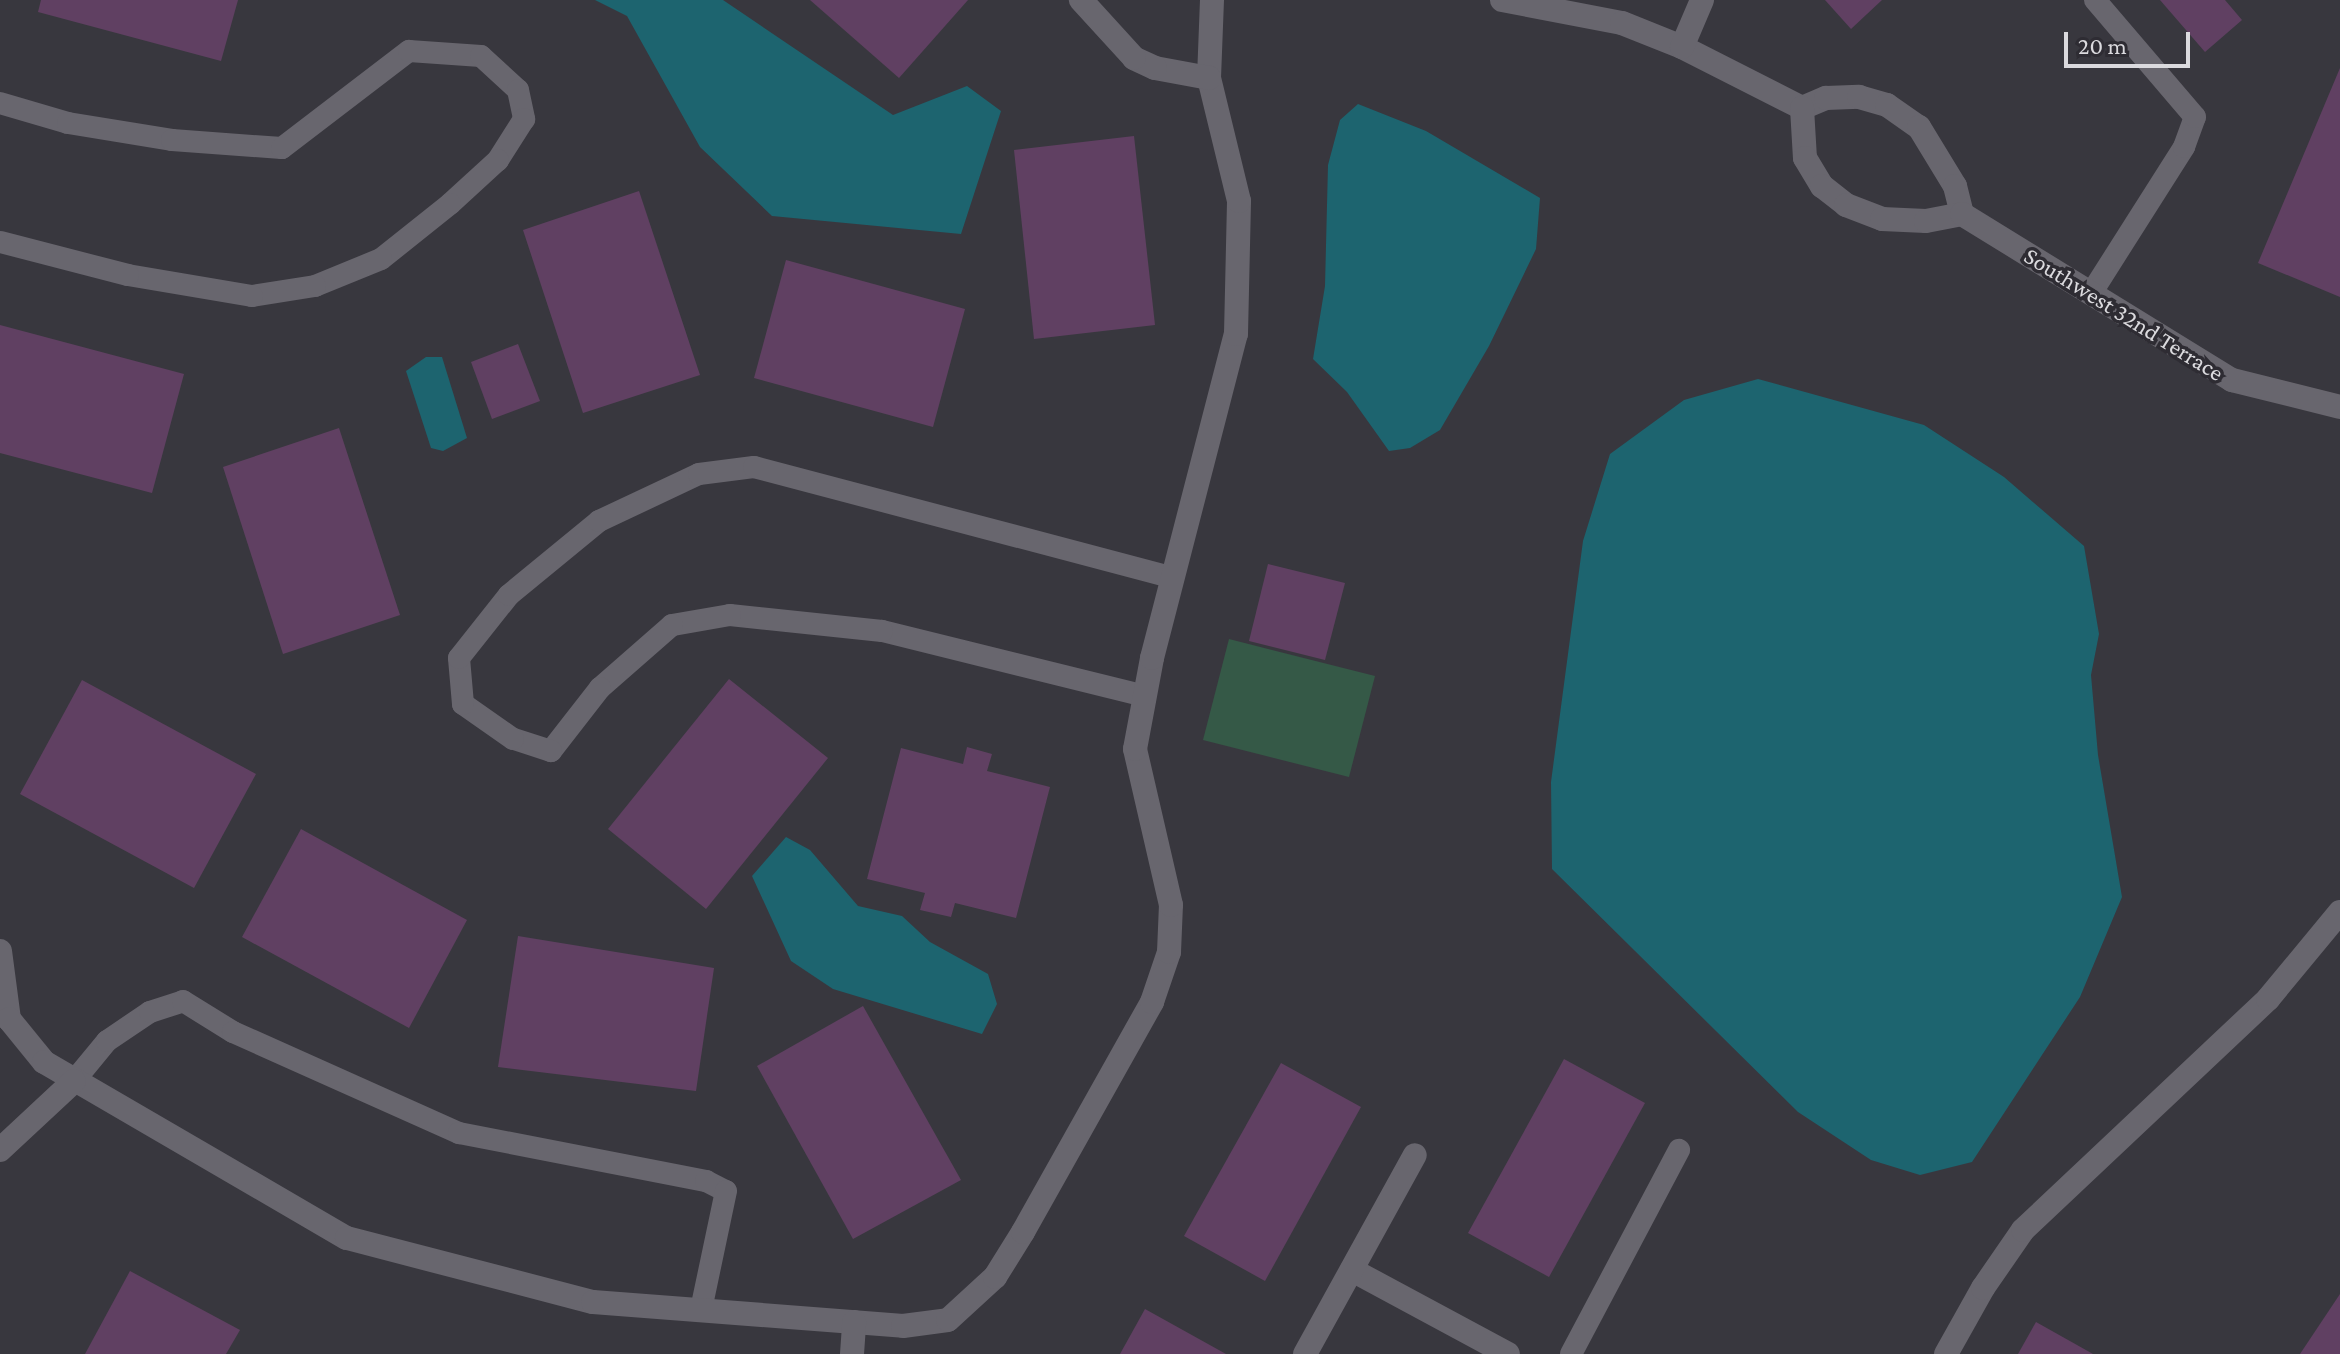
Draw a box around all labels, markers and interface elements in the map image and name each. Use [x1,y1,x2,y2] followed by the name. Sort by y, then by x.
[2068,16,2194,66] scale bar
[2078,32,2127,59] text: 20 m
[2019,241,2229,387] street label: Southwest 32nd Terrace

